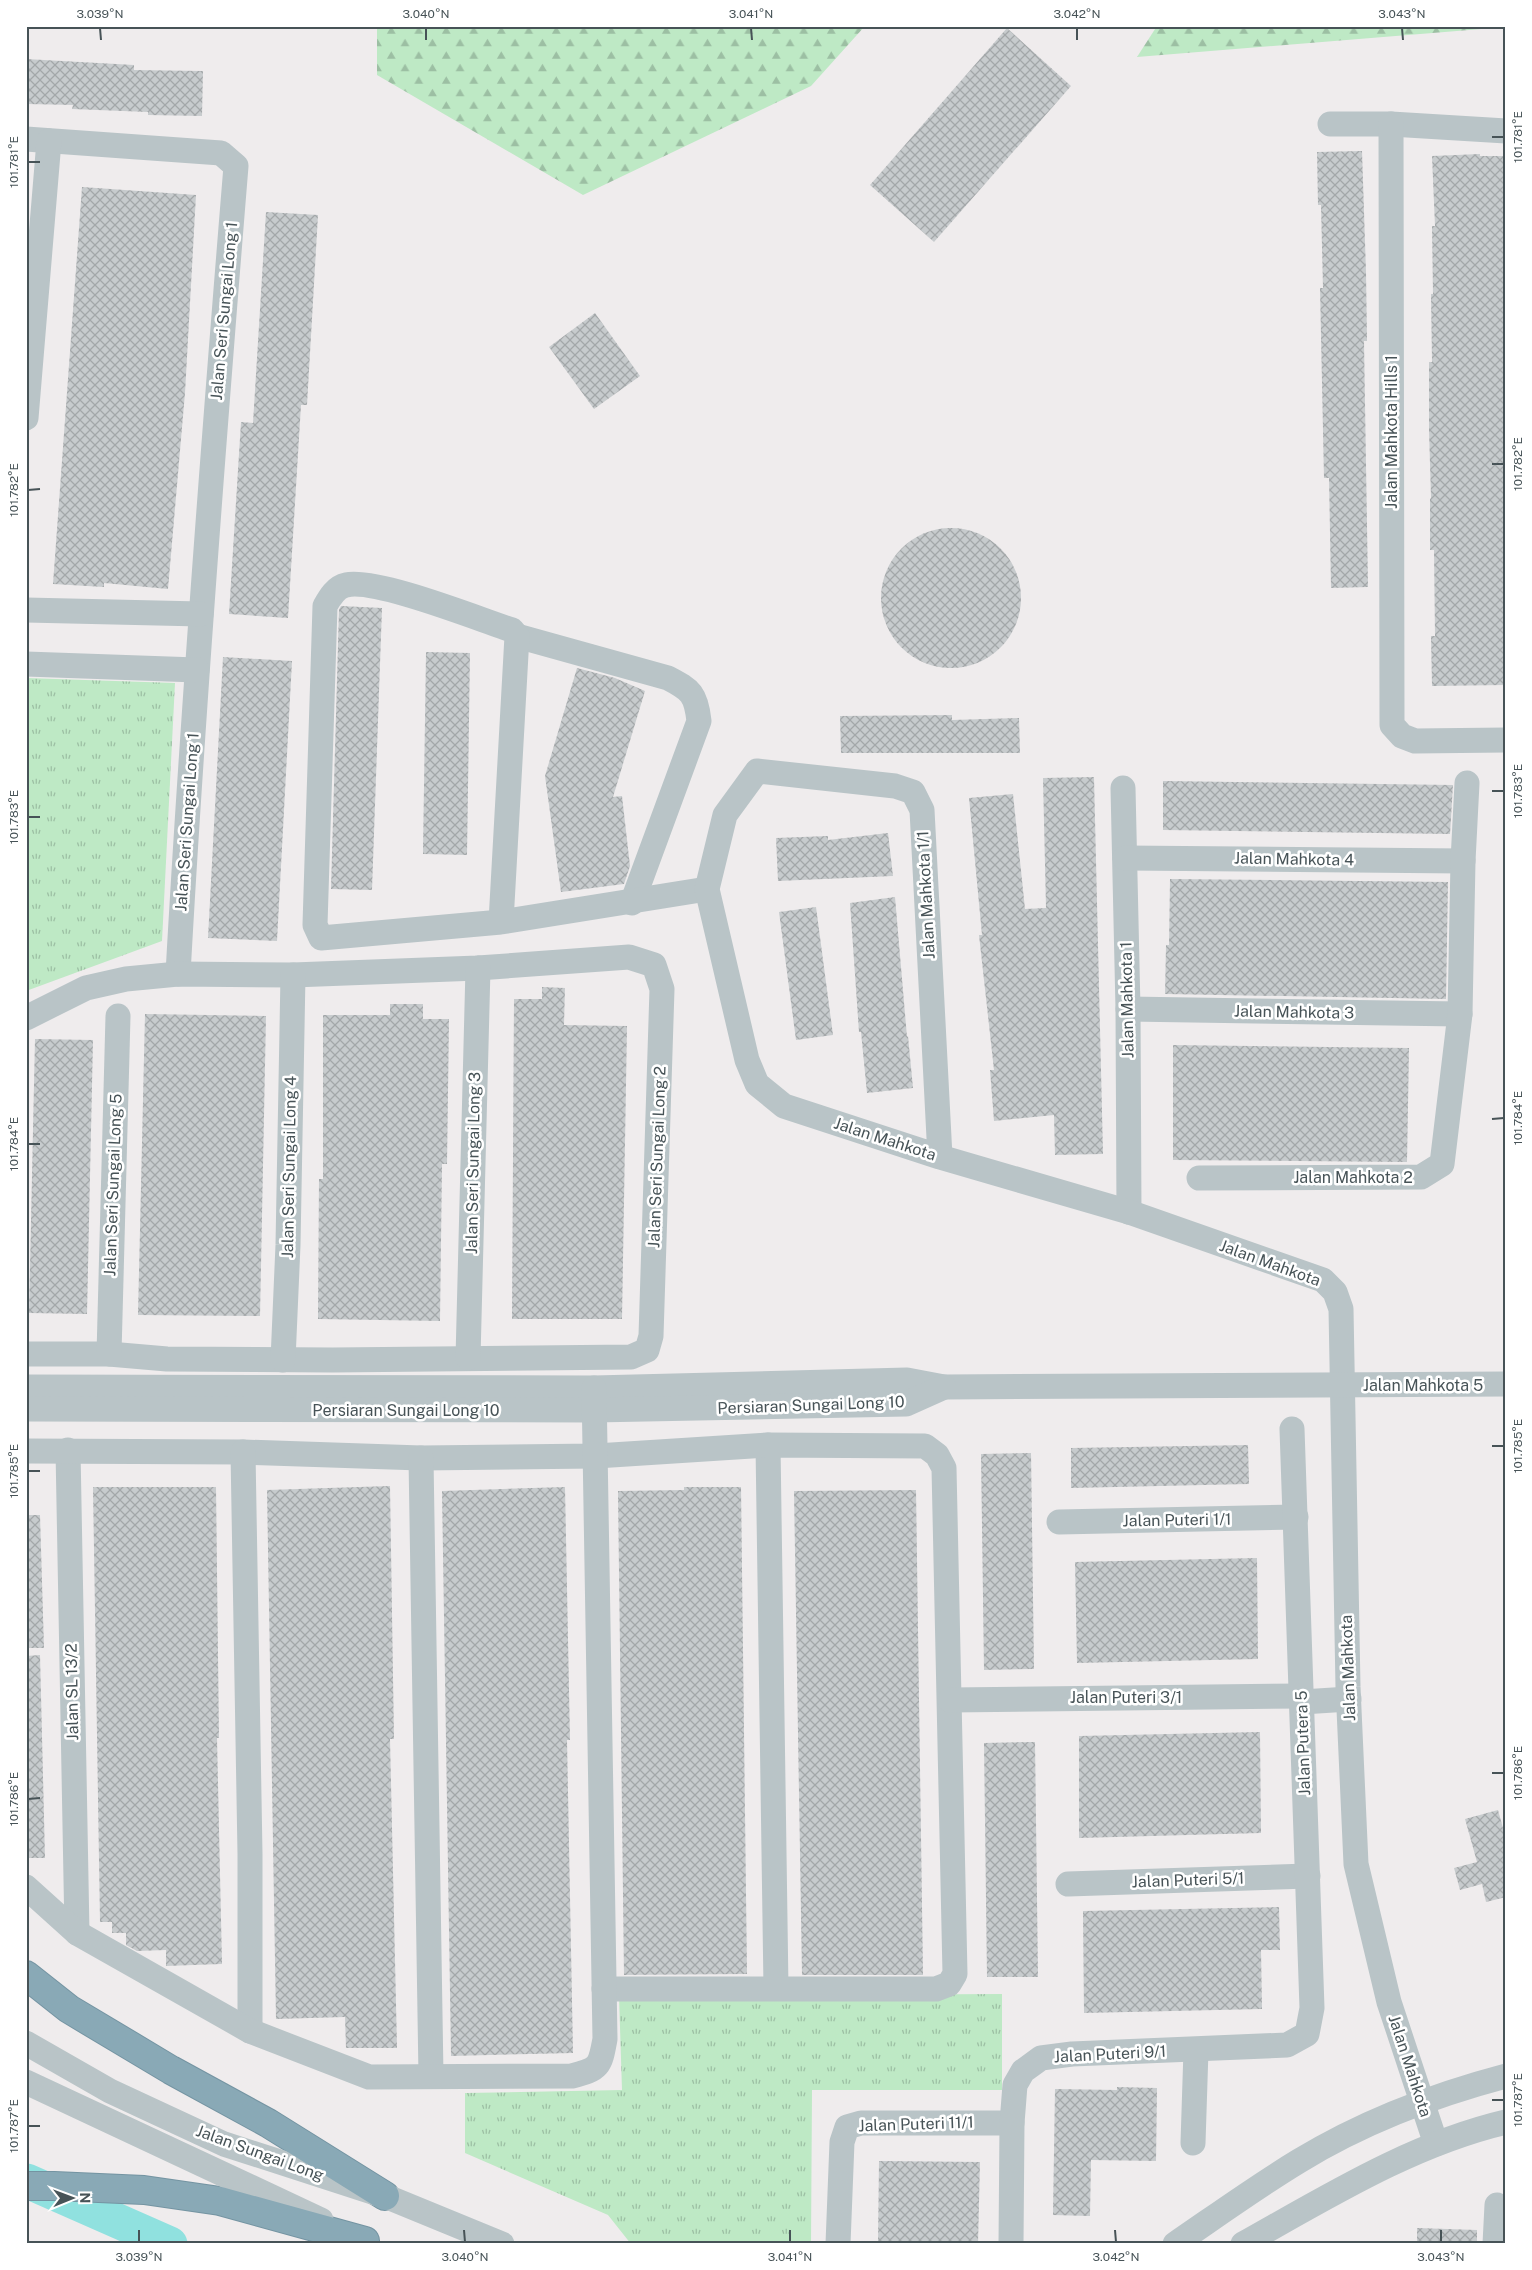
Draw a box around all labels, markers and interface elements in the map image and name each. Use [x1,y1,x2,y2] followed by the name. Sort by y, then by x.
[76,7,124,21] text: 3.039°N
[402,7,450,21] text: 3.040°N
[729,7,773,21] text: 3.041°N
[1054,7,1100,21] text: 3.042°N
[1378,7,1426,21] text: 3.043°N
[1511,111,1525,163] text: 101.781°E
[7,136,21,188] text: 101.781°E
[207,221,241,401] street label: Jalan Seri Sungai Long 1
[1382,355,1401,509] street label: Jalan Mahkota Hills 1
[1511,437,1525,491] text: 101.782°E
[7,463,21,517] text: 101.782°E
[171,732,203,912] street label: Jalan Seri Sungai Long 1
[1511,764,1525,818] text: 101.783°E
[7,790,21,844] text: 101.783°E
[913,830,939,960] street label: Jalan Mahkota 1/1
[1234,848,1354,870] street label: Jalan Mahkota 4
[1116,941,1138,1059] street label: Jalan Mahkota 1
[1234,1001,1354,1023] street label: Jalan Mahkota 3
[644,1066,670,1248] street label: Jalan Seri Sungai Long 2
[462,1072,484,1254] street label: Jalan Seri Sungai Long 3
[278,1076,300,1258] street label: Jalan Seri Sungai Long 4
[1511,1091,1525,1145] text: 101.784°E
[100,1093,126,1277] street label: Jalan Seri Sungai Long 5
[832,1114,938,1164] street label: Jalan Mahkota
[7,1117,21,1171] text: 101.784°E
[1293,1168,1413,1187] street label: Jalan Mahkota 2
[1217,1236,1323,1290] street label: Jalan Mahkota
[1363,1376,1483,1395] street label: Jalan Mahkota 5
[717,1392,905,1418] street label: Persiaran Sungai Long 10
[312,1401,500,1420] street label: Persiaran Sungai Long 10
[1511,1419,1525,1473] text: 101.785°E
[7,1444,21,1498] text: 101.785°E
[1122,1510,1232,1530] street label: Jalan Puteri 1/1
[1337,1615,1359,1721] street label: Jalan Mahkota
[62,1643,82,1741] street label: Jalan SL 13/2
[1070,1688,1182,1707] street label: Jalan Puteri 3/1
[1292,1690,1314,1796] street label: Jalan Putera 5
[1511,1746,1525,1800] text: 101.786°E
[7,1772,21,1826] text: 101.786°E
[1131,1869,1245,1891] street label: Jalan Puteri 5/1
[1385,2013,1435,2119] street label: Jalan Mahkota
[1053,2042,1167,2066] street label: Jalan Puteri 9/1
[1511,2073,1525,2127] text: 101.787°E
[7,2099,21,2153] text: 101.787°E
[858,2112,974,2136] street label: Jalan Puteri 11/1
[193,2121,327,2185] street label: Jalan Sungai Long
[48,2172,98,2222] north arrow
[77,2192,93,2203] text: N
[115,2250,163,2264] text: 3.039°N
[441,2250,489,2264] text: 3.040°N
[768,2250,812,2264] text: 3.041°N
[1093,2250,1139,2264] text: 3.042°N
[1417,2250,1465,2264] text: 3.043°N

